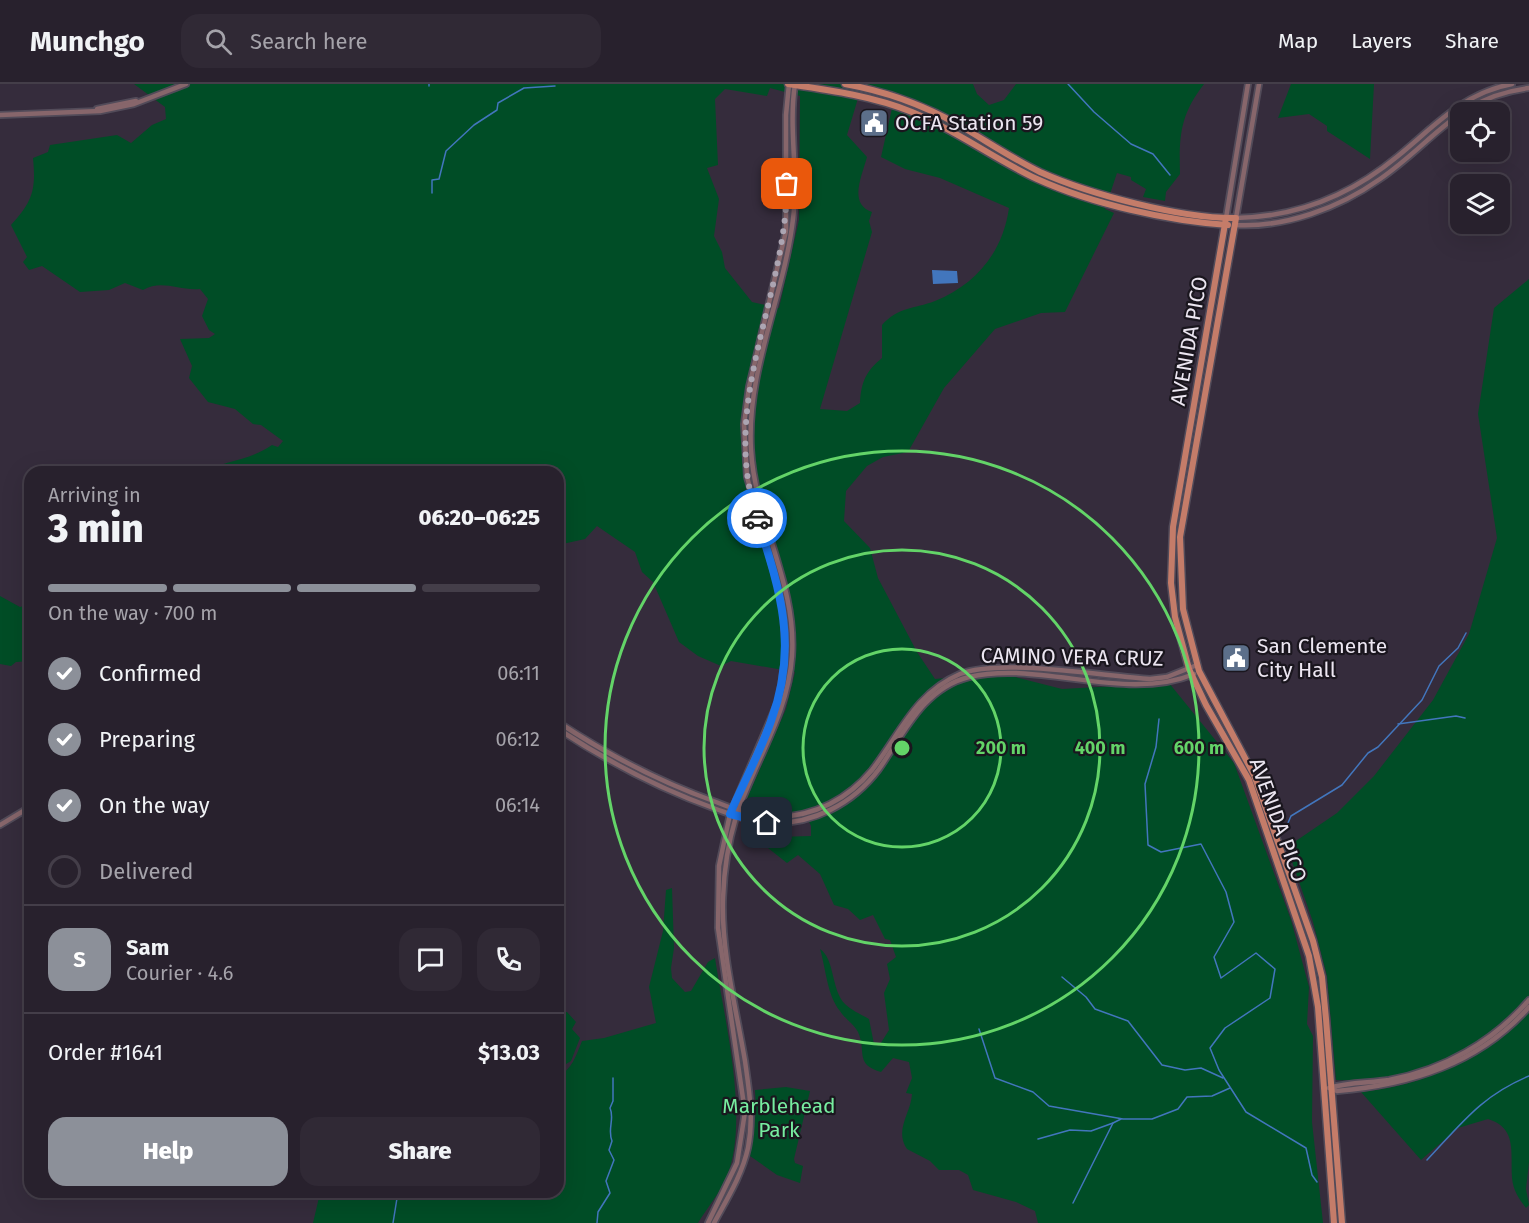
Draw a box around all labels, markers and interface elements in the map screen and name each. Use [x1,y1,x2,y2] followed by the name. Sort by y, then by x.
[181,14,601,68] search box
[30,25,145,58] text: Munchgo
[202,25,235,58] icon: search
[250,28,367,55] text: Search here
[1278,28,1318,54] text: Map
[1351,28,1412,54] text: Layers
[1445,28,1499,54] text: Share
[1450,102,1510,234] map controls
[1450,102,1510,162] button: locate
[858,107,890,139] public building icon: OCFA Station 59
[895,110,1043,136] place label: OCFA Station 59
[761,158,812,209] pin
[770,167,803,200] icon: bag
[1450,174,1510,234] button: layers
[1165,275,1213,407] street label: AVENIDA PICO
[48,483,141,507] text: Arriving in
[727,488,787,548] courier
[741,502,774,535] icon: car
[419,504,540,531] text: 06:20–06:25
[48,506,144,552] text: 3 min
[48,601,217,625] text: On the way · 700 m
[1257,633,1387,683] place label: San Clemente City Hall
[980,642,1164,672] street label: CAMINO VERA CRUZ
[1220,642,1252,674] public building icon: San Clemente City Hall
[48,657,81,690] icon: check
[99,660,202,687] text: Confirmed
[497,661,540,685] text: 06:11
[48,723,81,756] icon: check
[99,726,195,753] text: Preparing
[496,727,540,751] text: 06:12
[976,737,1026,759] text: 200 m
[1075,737,1125,759] text: 400 m
[1174,737,1224,759] text: 600 m
[892,738,912,758] centre of rings
[1243,754,1313,886] street label: AVENIDA PICO
[48,789,81,822] icon: check
[99,792,210,819] text: On the way
[495,793,540,817] text: 06:14
[741,797,792,848] pin
[750,806,783,839] icon: home
[99,858,194,885] text: Delivered
[399,928,462,991] button: chat
[477,928,540,991] button: phone
[126,934,169,961] text: Sam
[73,946,86,973] text: S
[126,961,233,985] text: Courier · 4.6
[48,1039,163,1066] text: Order #1641
[478,1039,540,1066] text: $13.03
[722,1093,836,1143] park label: Marblehead Park
[48,1117,288,1186] button: Help
[300,1117,540,1186] button: Share

